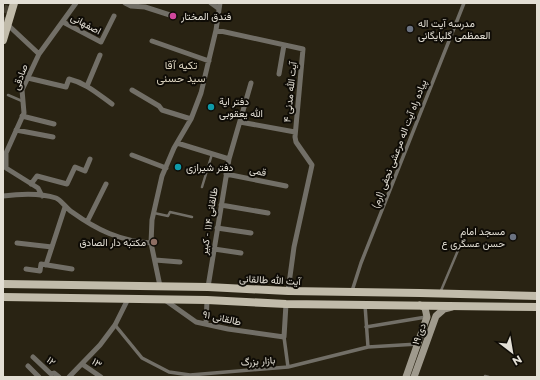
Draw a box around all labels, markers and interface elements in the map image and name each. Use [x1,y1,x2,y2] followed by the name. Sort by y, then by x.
[180,10,232,23] place label: فندق المختار
[69,11,103,37] street label: اصفهانی
[168,11,178,21] marker: فندق المختار
[418,17,490,43] place label: مدرسه آیت اله العمظمی گلپایگانی
[405,24,415,34] marker: مدرسه آیت اله العمظمی گلپایگانی
[157,58,206,85] district label: تکیه آقا سید حسنی
[280,60,300,123] street label: ۴ آیت الله مدنی
[9,62,31,92] street label: صادقی
[368,78,431,211] street label: پیاده راه آیت اله مرعشی نجفی (ارم)
[219,95,263,120] place label: دفتر ایة الله یعقوبی
[206,102,216,112] marker: دفتر ایة الله یعقوبی
[186,161,233,174] place label: دفتر شیرازی
[173,162,183,172] marker: دفتر شیرازی
[248,163,268,179] street label: قمی
[197,186,221,257] street label: طالقانی ۱۱۴ - کبیر
[442,225,505,250] place label: مسجد امام حسن عسگری ع
[508,232,518,242] marker: مسجد امام حسن عسگری ع
[79,236,146,249] place label: مکتبه دار الصادق
[149,237,159,247] marker: مکتبه دار الصادق
[239,272,302,288] street label: آیت الله طالقانی
[201,308,243,329] street label: طالقانی ۹۱
[409,321,429,347] street label: ۱۹ دی
[492,332,532,372] north arrow
[510,352,525,369] text: N
[44,353,58,369] street label: ۱۲
[240,353,276,369] street label: بازار بزرگ
[89,355,105,371] street label: ۱۳

